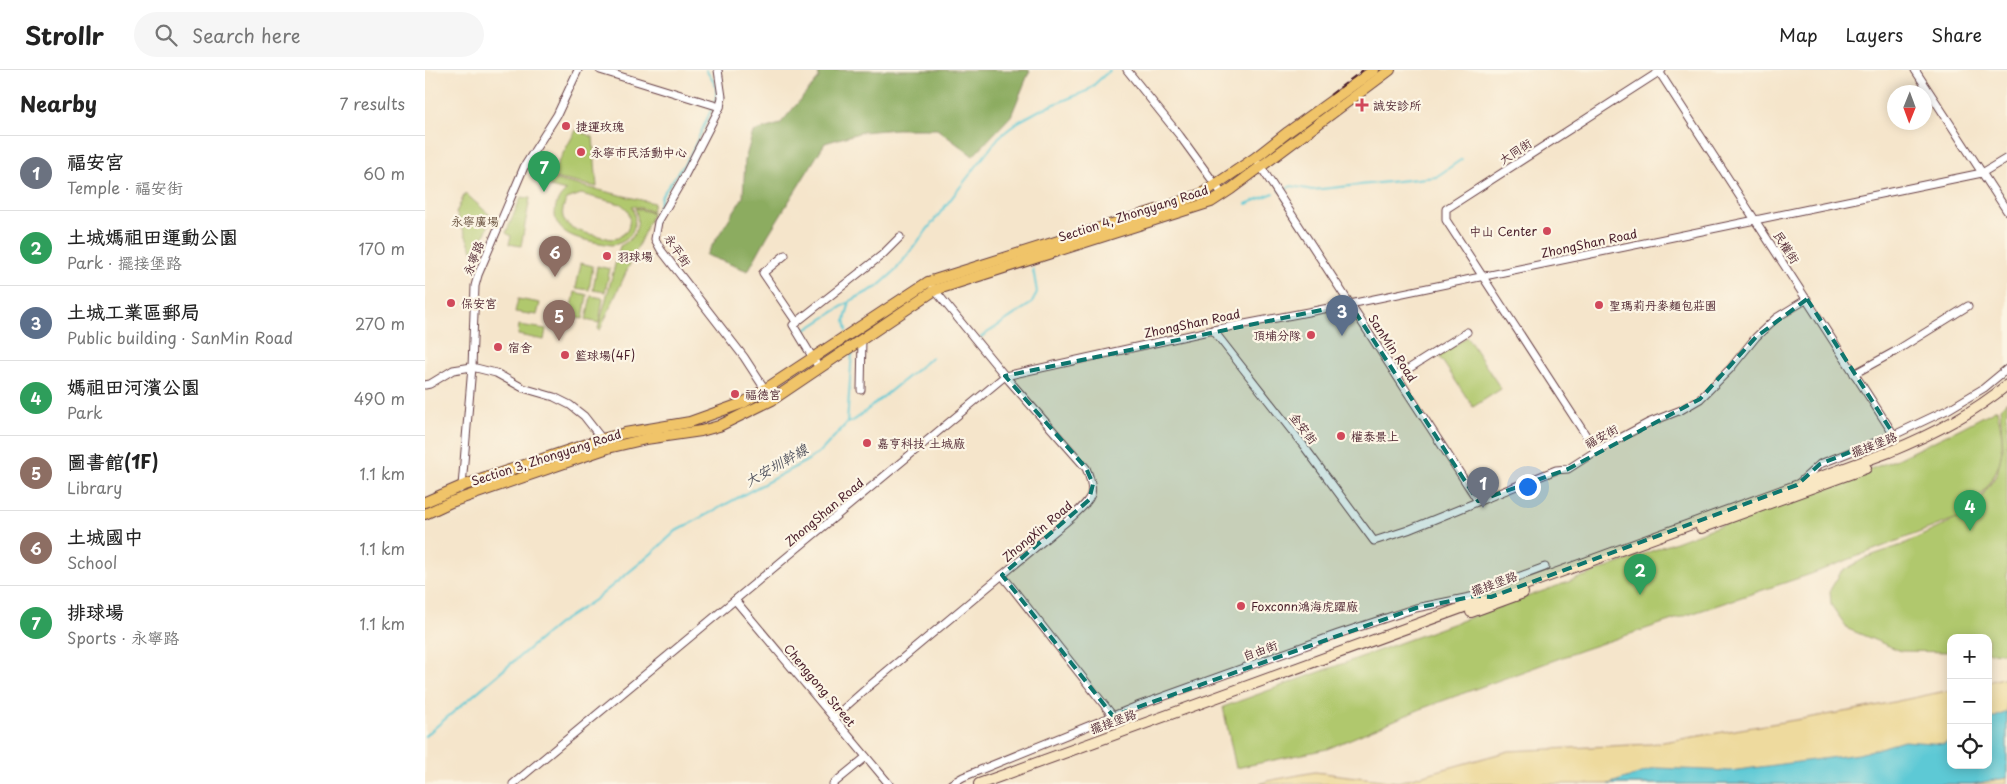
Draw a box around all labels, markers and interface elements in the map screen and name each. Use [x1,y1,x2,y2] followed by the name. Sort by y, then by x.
[134,12,484,57] search box
[25,17,104,53] text: Strollr
[152,21,180,49] icon: search
[192,21,301,49] text: Search here
[1779,21,1818,48] text: Map
[1846,21,1903,48] text: Layers
[1931,21,1982,48] text: Share
[1887,85,1932,130] north arrow
[20,87,97,119] text: Nearby
[340,91,405,115] text: 7 results
[1373,96,1422,114] place label: 誠安診所
[1355,98,1369,112] marker: 誠安診所
[576,117,624,135] place label: 捷運玫瑰
[560,120,572,132] marker: 捷運玫瑰
[1495,134,1535,168] street label: 大同街
[591,143,687,161] place label: 永寧市民活動中心
[575,146,587,158] marker: 永寧市民活動中心
[67,147,124,175] text: 福安宮
[528,151,560,192] pin: 7
[32,161,40,185] text: 1
[363,161,405,185] text: 60 m
[67,175,183,199] text: Temple · 福安街
[1056,180,1210,246] street label: Section 4, Zhongyang Road
[451,212,499,230] park label: 永寧廣場
[67,222,238,250] text: 土城媽祖田運動公園
[1470,222,1537,240] place label: 中山 Center
[1539,224,1639,262] street label: ZhongShan Road
[1541,225,1553,237] marker: 中山 Center
[1770,227,1804,267] street label: 民權街
[660,230,696,270] street label: 永平街
[30,236,42,260] text: 2
[359,236,405,260] text: 170 m
[539,236,571,277] pin: 6
[458,238,488,278] street label: 永寧路
[617,247,653,265] place label: 羽球場
[67,250,182,274] text: Park · 擺接堡路
[601,250,613,262] marker: 羽球場
[461,294,497,312] place label: 保安宮
[1326,295,1358,336] pin: 3
[1609,296,1717,314] place label: 聖瑪莉丹麥麵包莊園
[67,297,200,325] text: 土城工業區郵局
[445,297,457,309] marker: 保安宮
[1593,299,1605,311] marker: 聖瑪莉丹麥麵包莊園
[543,300,575,341] pin: 5
[1142,304,1242,342] street label: ZhongShan Road
[31,311,41,335] text: 3
[355,311,405,335] text: 270 m
[1364,311,1422,385] street label: SanMin Road
[67,325,293,349] text: Public building · SanMin Road
[1253,326,1301,344] place label: 頂埔分隊
[1305,329,1317,341] marker: 頂埔分隊
[508,338,532,356] place label: 宿舍
[492,341,504,353] marker: 宿舍
[575,346,635,364] place label: 籃球場(4F)
[559,349,571,361] marker: 籃球場(4F)
[67,372,200,400] text: 媽祖田河濱公園
[745,385,781,403] place label: 福德宮
[31,386,41,410] text: 4
[354,386,405,410] text: 490 m
[729,388,741,400] marker: 福德宮
[67,400,103,424] text: Park
[1286,408,1322,448] street label: 金安街
[1581,419,1621,453] street label: 福安街
[469,424,623,490] street label: Section 3, Zhongyang Road
[1351,427,1399,445] place label: 權泰景上
[1848,427,1900,461] street label: 擺接堡路
[1335,430,1347,442] marker: 權泰景上
[877,434,965,452] place label: 嘉亨科技 土城廠
[861,437,873,449] marker: 嘉亨科技 土城廠
[740,438,812,492] water label: 大安圳幹線
[67,447,159,475] text: 圖書館(1F)
[31,461,41,485] text: 5
[359,461,405,485] text: 1.1 km
[1467,467,1499,508] pin: 1
[781,474,867,550] street label: ZhongShan Road
[1515,474,1541,500] your location
[67,475,122,499] text: Library
[1954,490,1986,531] pin: 4
[998,496,1076,566] street label: ZhongXin Road
[67,522,143,550] text: 土城國中
[30,536,42,560] text: 6
[359,536,405,560] text: 1.1 km
[67,550,117,574] text: School
[1624,554,1656,595] pin: 2
[1468,566,1520,600] street label: 擺接堡路
[67,597,124,625] text: 排球場
[1251,597,1358,615] place label: Foxconn鴻海虎躍廠
[1235,600,1247,612] marker: Foxconn鴻海虎躍廠
[31,611,41,635] text: 7
[359,611,405,635] text: 1.1 km
[67,625,179,649] text: Sports · 永寧路
[1947,634,1992,769] map controls
[1947,634,1992,679] button: +
[1240,635,1280,665] street label: 自由街
[780,640,860,730] street label: Chenggong Street
[1947,679,1992,724] button: −
[1087,704,1139,738] street label: 擺接堡路
[1947,724,1992,769] button: locate

